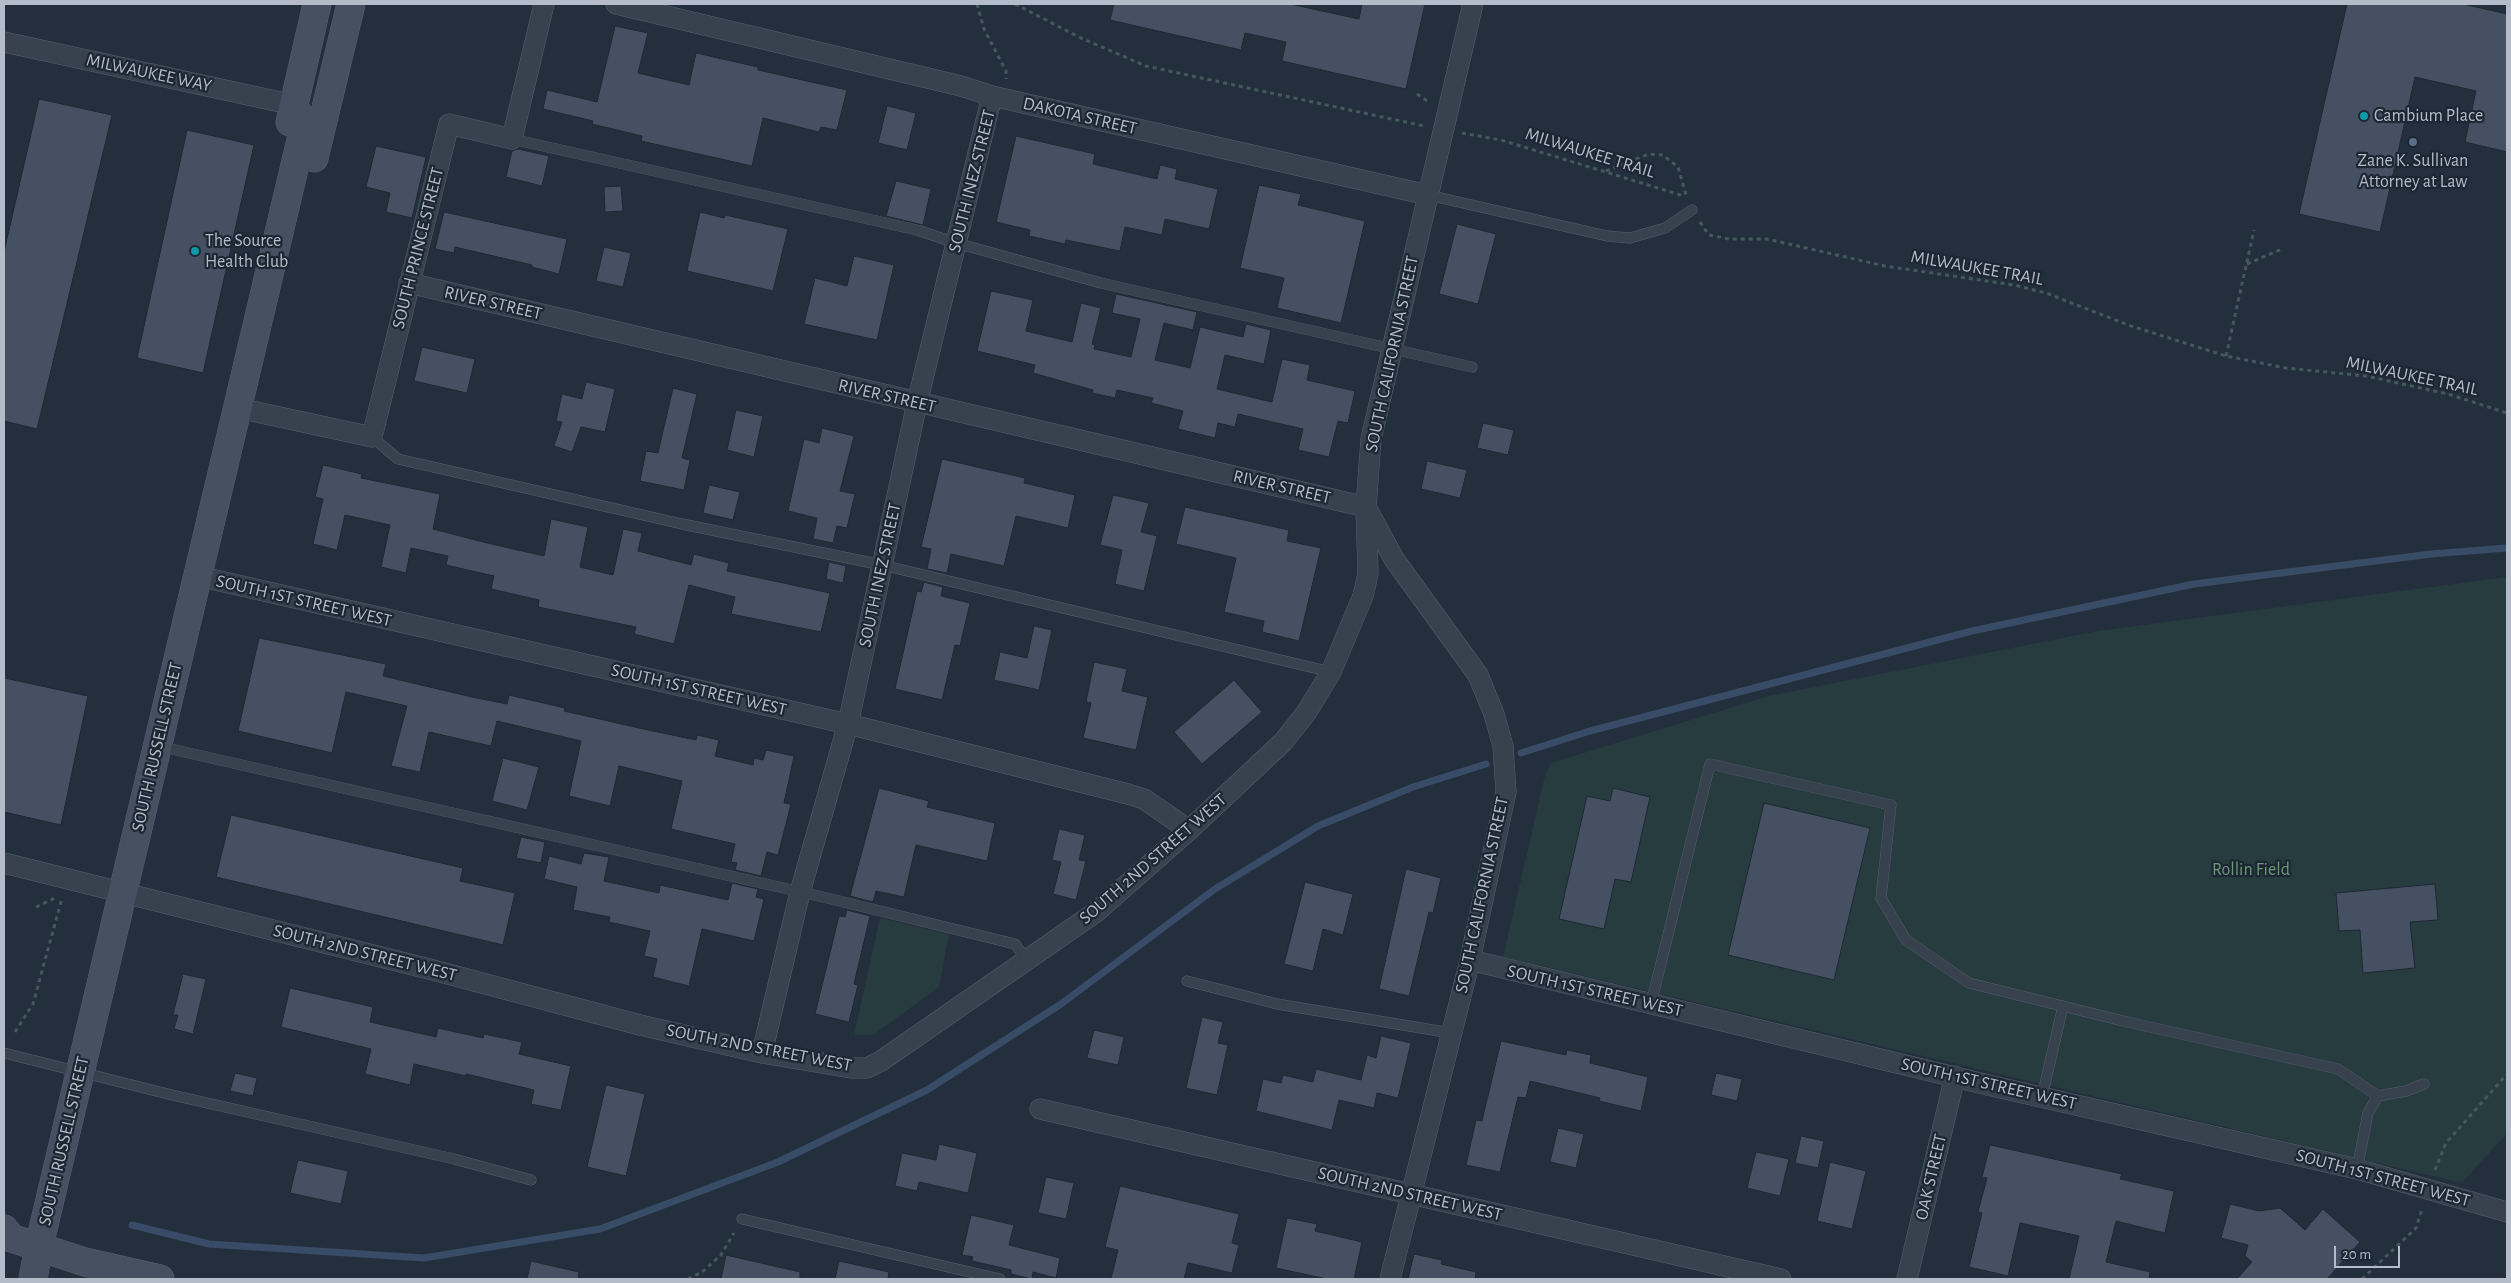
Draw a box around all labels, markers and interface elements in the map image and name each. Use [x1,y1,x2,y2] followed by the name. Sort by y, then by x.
[84,49,214,97] street label: MILWAUKEE WAY
[1021,92,1139,140] street label: DAKOTA STREET
[2374,105,2483,127] place label: Cambium Place
[944,107,1000,255] street label: SOUTH INEZ STREET
[2358,110,2370,122] marker: Cambium Place
[1523,123,1657,183] street label: MILWAUKEE TRAIL
[2407,136,2419,148] marker: Zane K. Sullivan Attorney at Law
[2358,150,2468,192] place label: Zane K. Sullivan Attorney at Law
[387,165,449,331] street label: SOUTH PRINCE STREET
[205,230,288,272] place label: The Source Health Club
[189,245,201,257] marker: The Source Health Club
[1909,246,2045,290] street label: MILWAUKEE TRAIL
[1361,254,1423,454] street label: SOUTH CALIFORNIA STREET
[442,281,544,325] street label: RIVER STREET
[2344,351,2480,401] street label: MILWAUKEE TRAIL
[836,374,938,418] street label: RIVER STREET
[1231,465,1333,509] street label: RIVER STREET
[854,501,906,649] street label: SOUTH INEZ STREET
[214,570,394,632] street label: SOUTH 1ST STREET WEST
[609,659,789,721] street label: SOUTH 1ST STREET WEST
[127,660,187,834] street label: SOUTH RUSSELL STREET
[1075,789,1231,929] street label: SOUTH 2ND STREET WEST
[1451,795,1513,995] street label: SOUTH CALIFORNIA STREET
[2212,859,2290,881] park label: Rollin Field
[271,920,459,986] street label: SOUTH 2ND STREET WEST
[1505,960,1685,1022] street label: SOUTH 1ST STREET WEST
[665,1019,853,1077] street label: SOUTH 2ND STREET WEST
[1899,1053,2079,1115] street label: SOUTH 1ST STREET WEST
[34,1054,94,1228] street label: SOUTH RUSSELL STREET
[1911,1132,1951,1222] street label: OAK STREET
[2294,1144,2472,1212] street label: SOUTH 1ST STREET WEST
[1316,1162,1504,1226] street label: SOUTH 2ND STREET WEST
[2336,1236,2402,1268] scale bar
[2342,1247,2371,1262] text: 20 m

